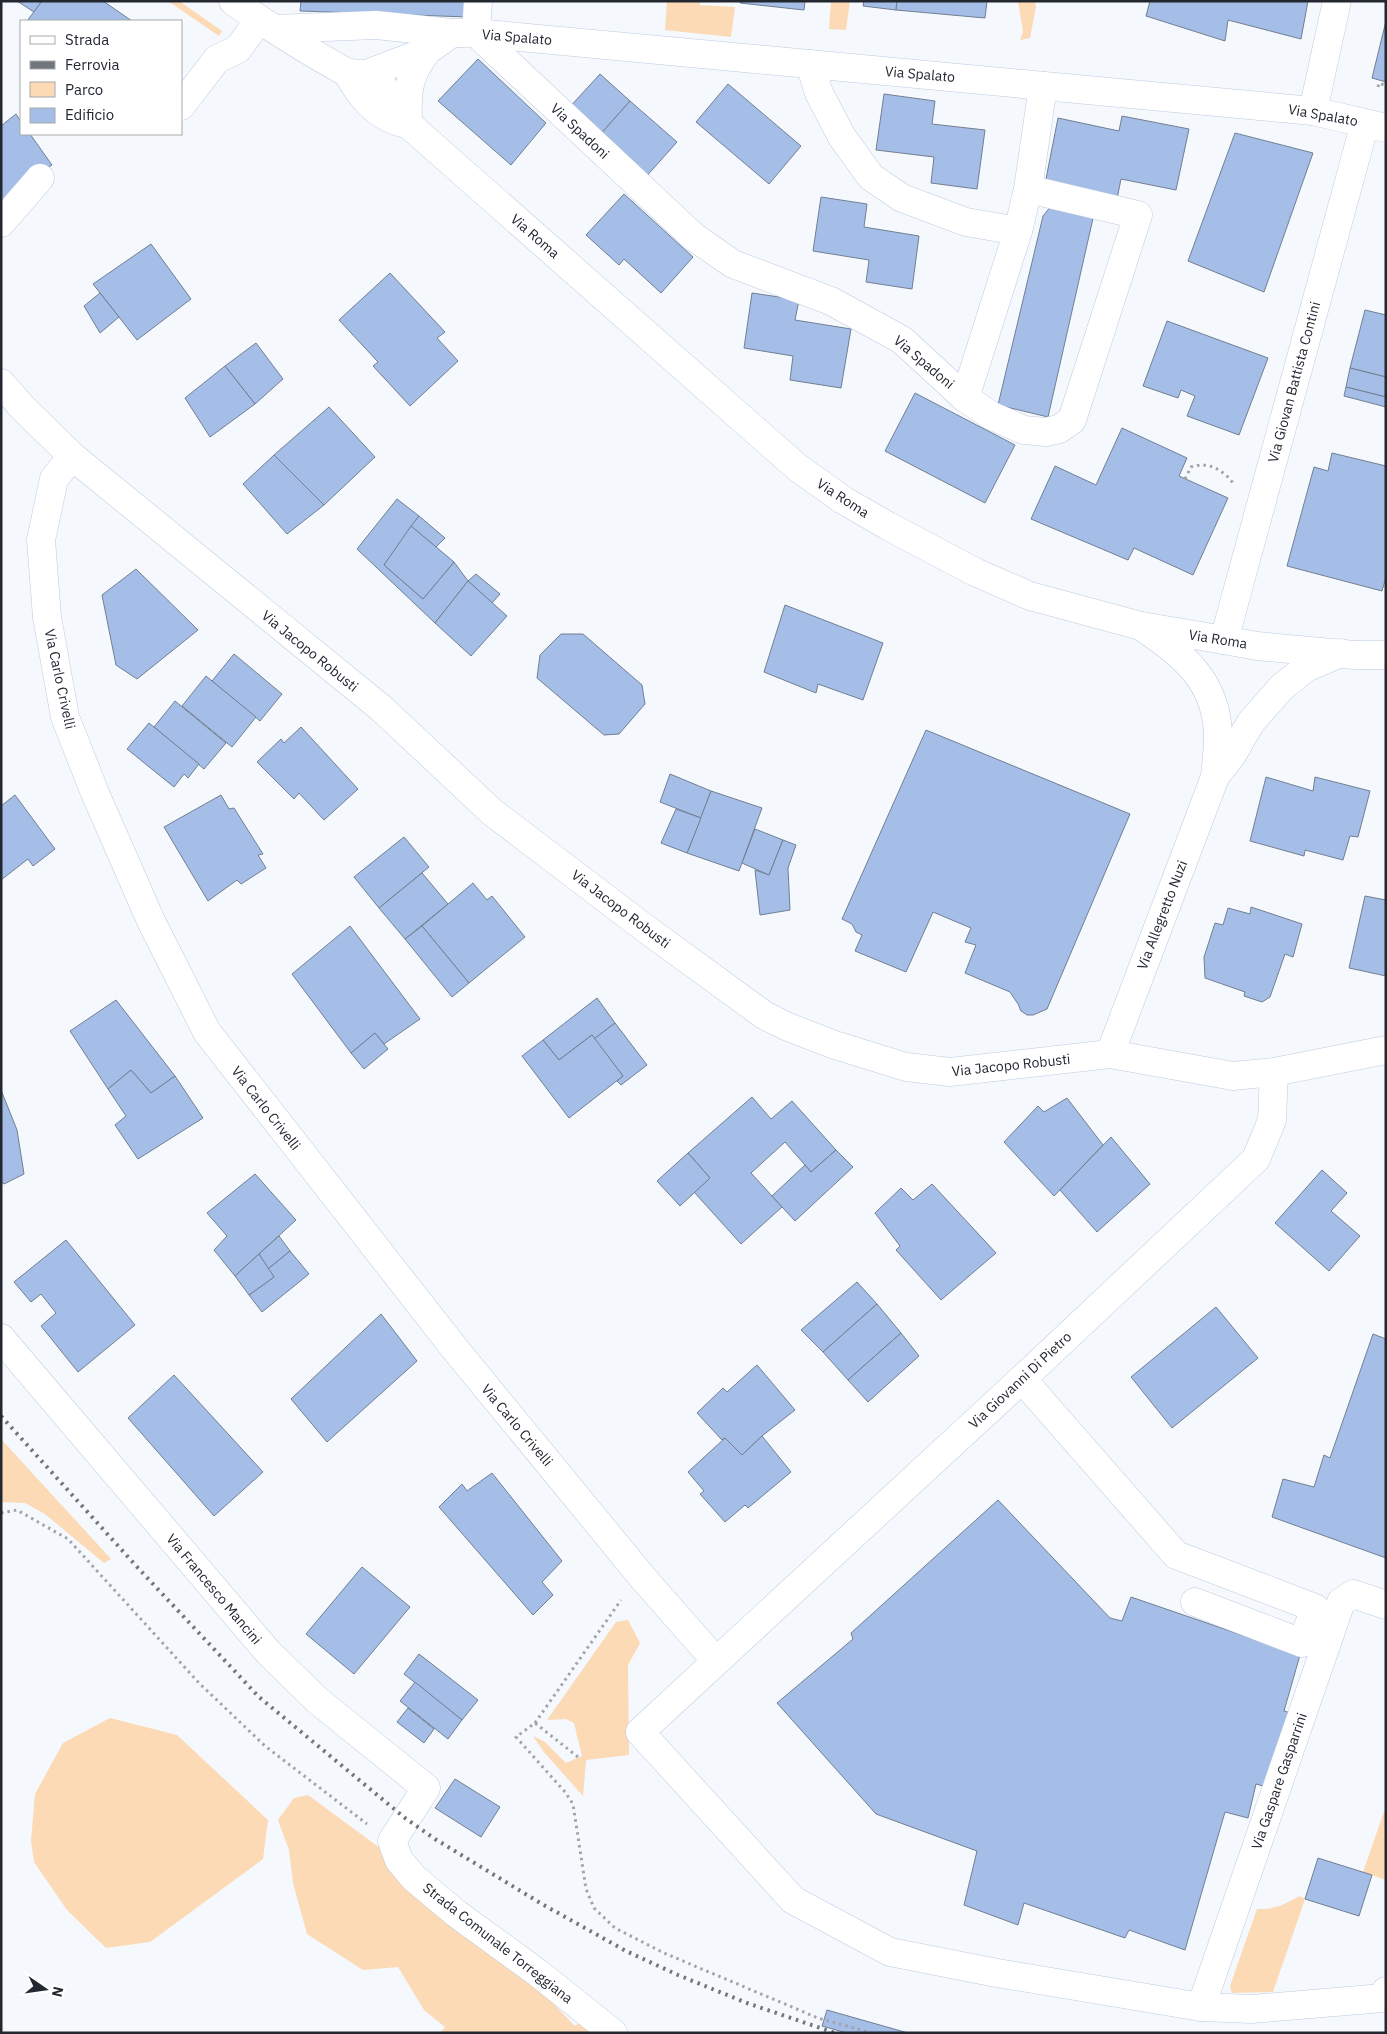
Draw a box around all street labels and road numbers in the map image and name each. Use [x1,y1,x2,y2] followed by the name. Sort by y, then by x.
[481,25,553,49] street label: Via Spalato
[884,62,956,86] street label: Via Spalato
[547,99,613,163] street label: Via Spadoni
[1287,100,1359,130] street label: Via Spalato
[507,210,564,263] street label: Via Roma
[1264,300,1324,464] street label: Via Giovan Battista Contini
[890,331,958,393] street label: Via Spadoni
[813,474,873,522] street label: Via Roma
[258,606,362,696] street label: Via Jacopo Robusti
[1187,625,1249,653] street label: Via Roma
[41,627,79,731] street label: Via Carlo Crivelli
[1133,858,1191,972] street label: Via Allegretto Nuzi
[568,866,674,952] street label: Via Jacopo Robusti
[951,1050,1071,1080] street label: Via Jacopo Robusti
[228,1062,304,1154] street label: Via Carlo Crivelli
[965,1327,1075,1432] street label: Via Giovanni Di Pietro
[477,1380,557,1470] street label: Via Carlo Crivelli
[162,1530,266,1648] street label: Via Francesco Mancini
[1247,1710,1311,1852] street label: Via Gaspare Gasparrini
[419,1879,577,2008] street label: Strada Comunale Torreggiana

